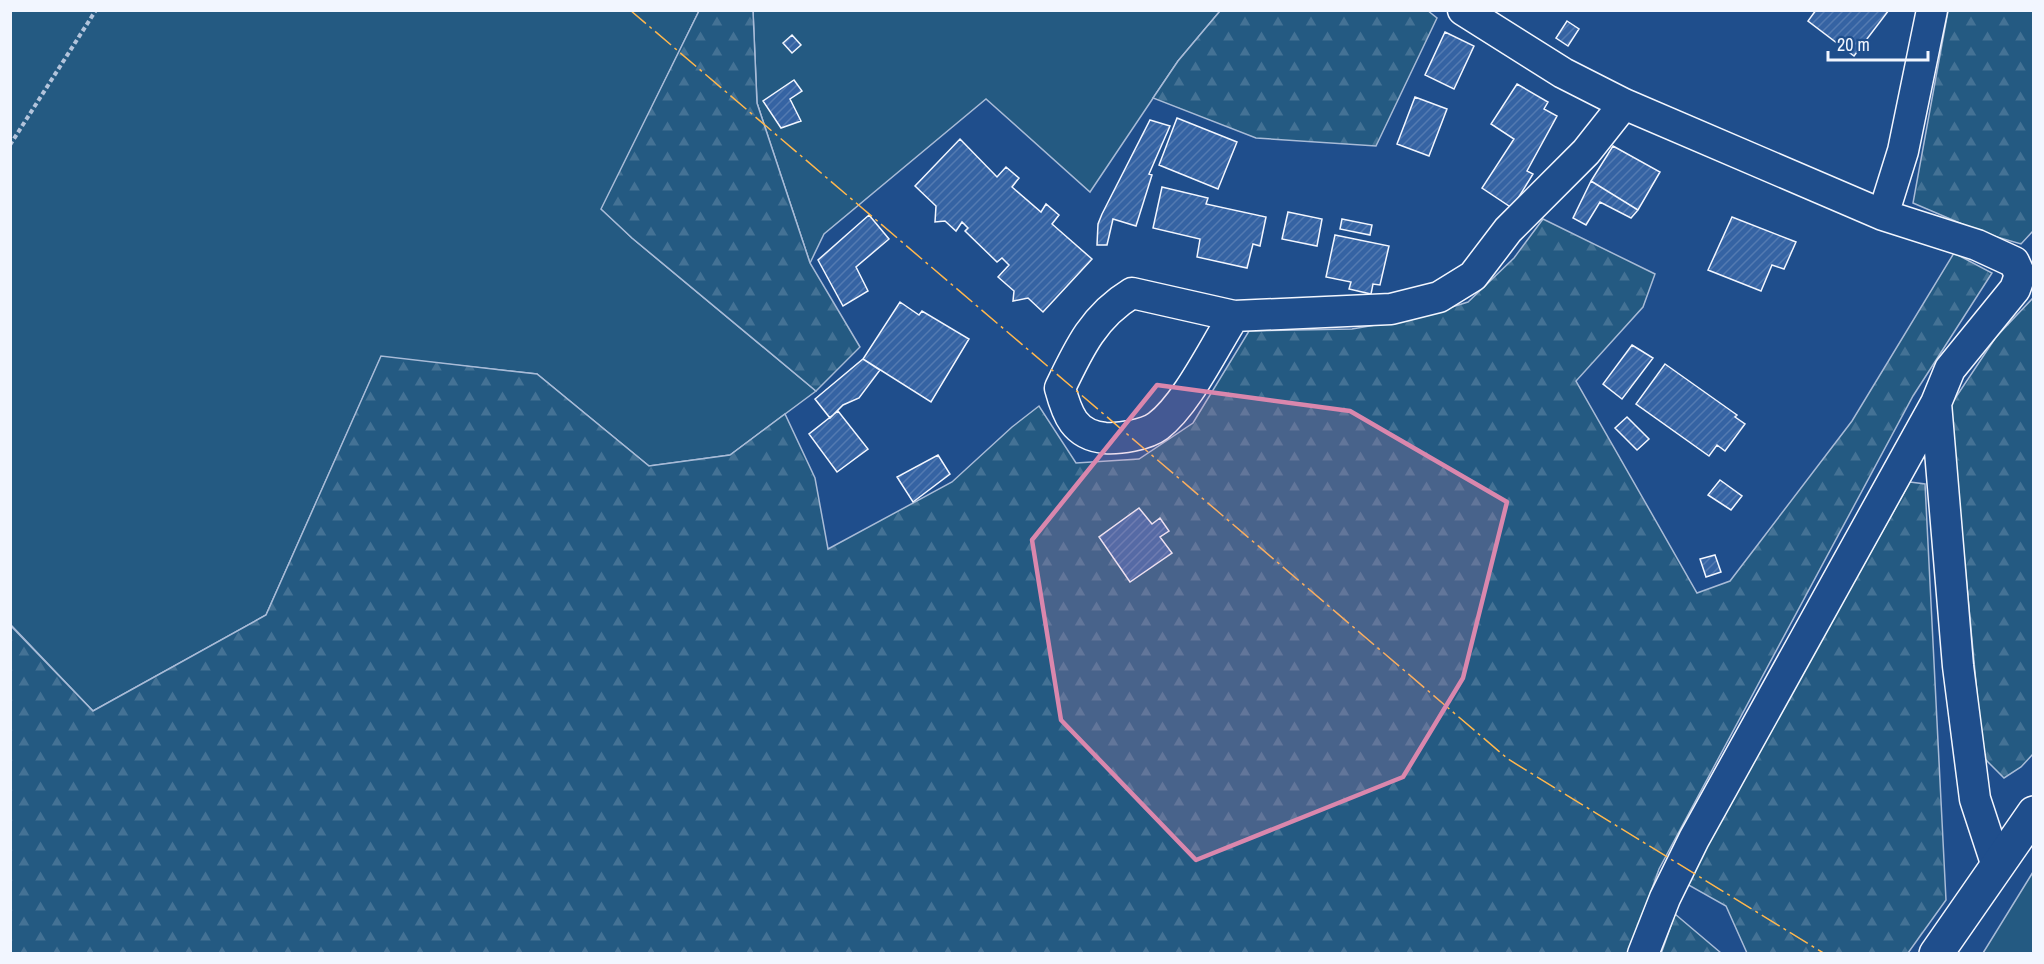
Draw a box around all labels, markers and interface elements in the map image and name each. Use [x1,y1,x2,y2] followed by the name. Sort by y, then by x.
[1828,24,1928,62] scale bar
[1837,32,1870,57] text: 20 m

